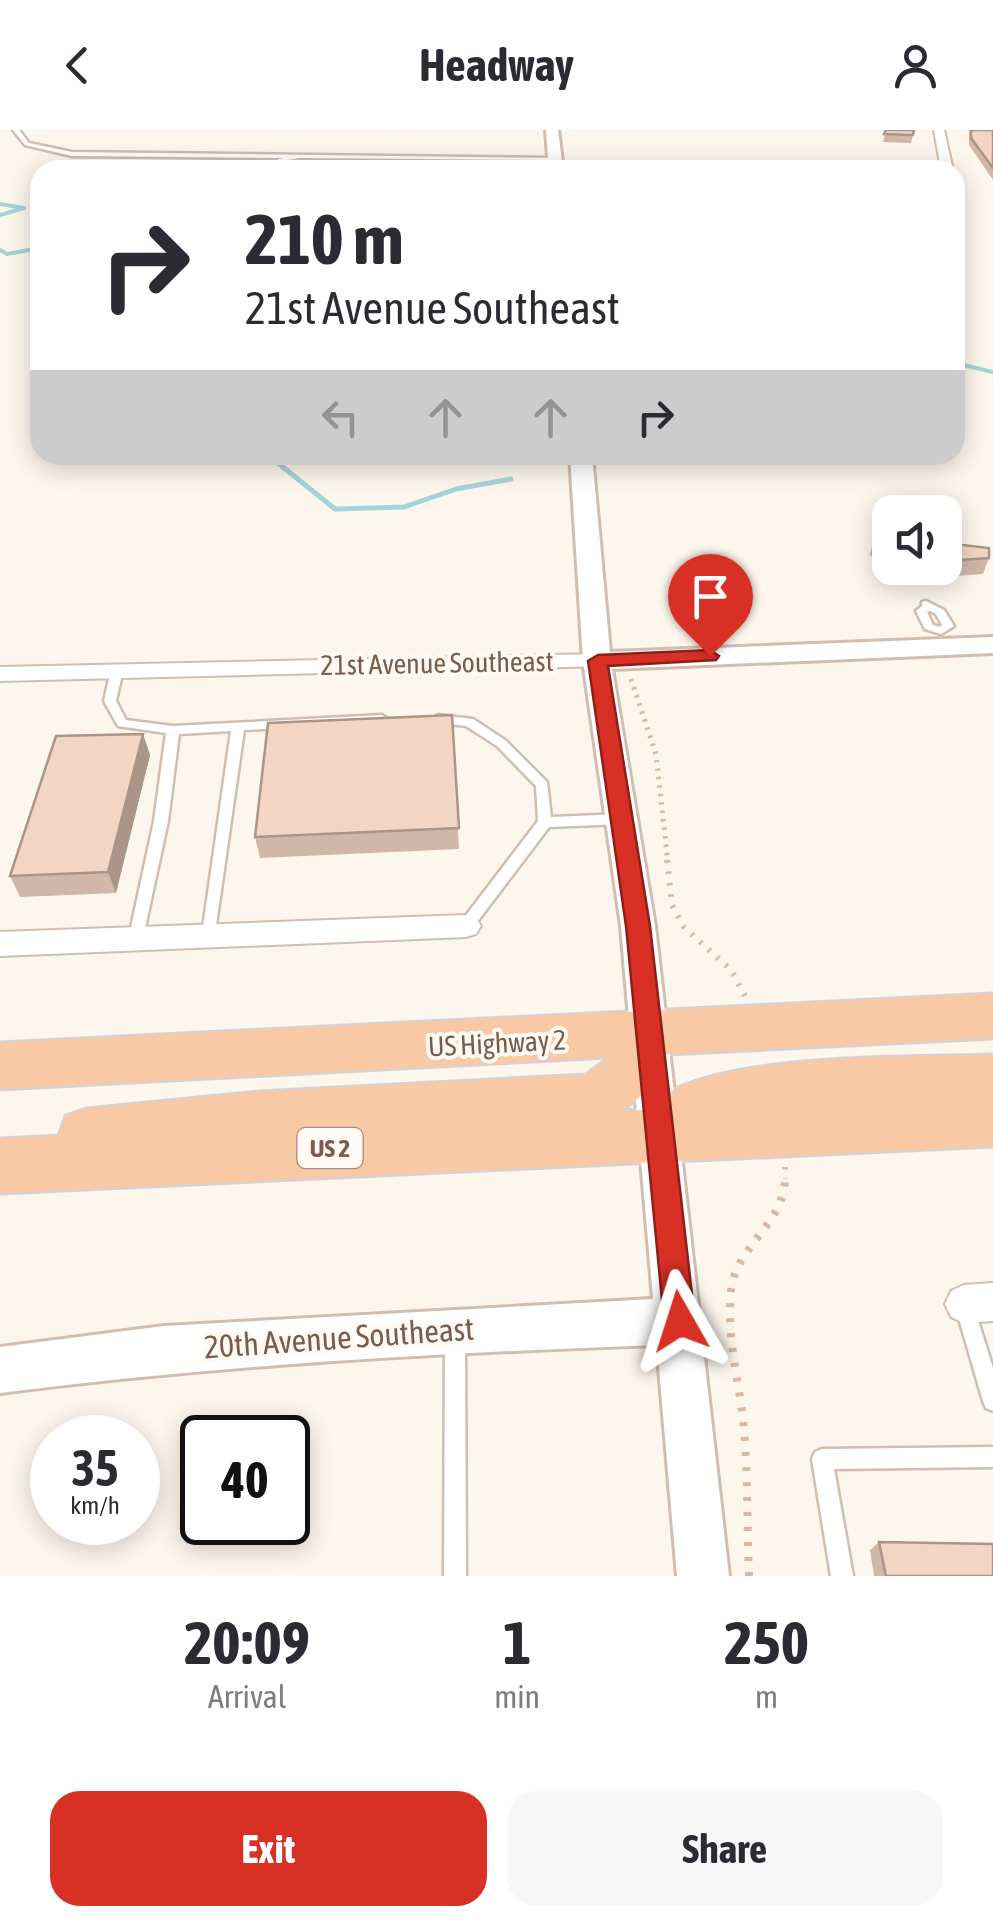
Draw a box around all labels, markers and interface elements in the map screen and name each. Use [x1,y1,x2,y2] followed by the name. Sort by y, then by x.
[50,38,105,93] icon: back
[888,38,943,93] icon: person
[419,39,574,91] text: Headway
[245,199,404,279] text: 210 m
[80,200,210,330] icon: right
[245,282,620,334] text: 21st Avenue Southeast
[313,390,368,445] icon: left
[418,390,473,445] icon: ahead
[523,390,578,445] icon: ahead
[628,390,683,445] icon: right
[872,495,962,585] map controls
[872,495,962,585] button: sound
[668,554,753,657] pin
[683,569,738,624] icon: arrive
[320,645,554,681] street label: 21st Avenue Southeast
[427,1023,567,1063] street label: US Highway 2
[298,1128,362,1168] road number: US 2
[628,1269,732,1373] position arrow
[203,1310,475,1365] street label: 20th Avenue Southeast
[180,1415,310,1545] speed limit sign: 40
[71,1439,118,1497] text: 35
[70,1491,120,1519] text: km/h
[184,1608,310,1677] text: 20:09
[503,1608,531,1677] text: 1
[724,1608,809,1677] text: 250
[208,1678,286,1715] text: Arrival
[494,1678,540,1715] text: min
[755,1678,778,1715] text: m
[50,1791,487,1906] button: Exit
[507,1791,943,1906] button: Share

